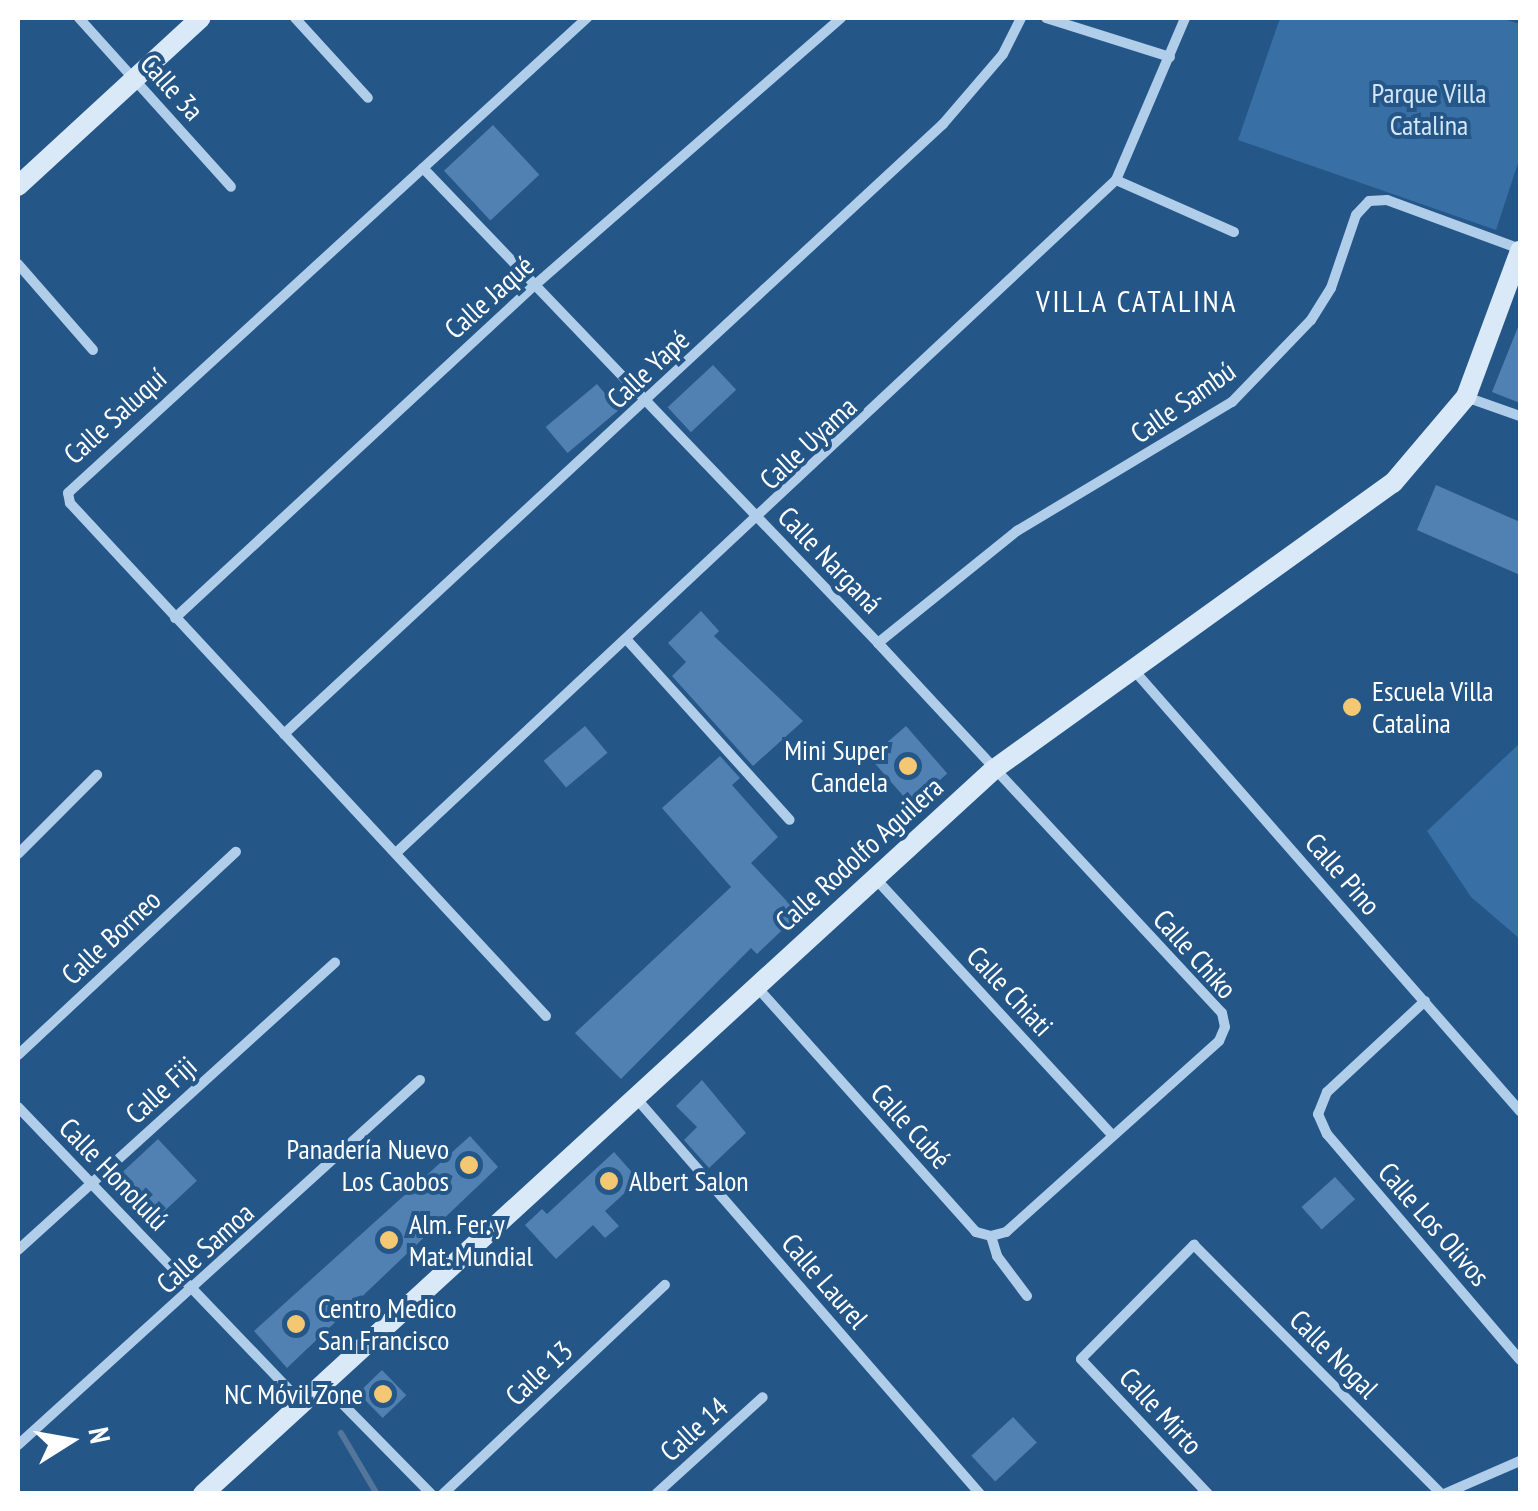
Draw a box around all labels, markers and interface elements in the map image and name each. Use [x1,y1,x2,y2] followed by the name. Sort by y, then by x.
[133,47,211,127] street label: Calle 3a
[1371,76,1487,142] park label: Parque Villa Catalina
[438,248,540,346] street label: Calle Jaqué
[1036,283,1238,319] district label: VILLA CATALINA
[600,323,696,415] street label: Calle Yapé
[1124,354,1242,450] street label: Calle Sambú
[57,361,173,471] street label: Calle Saluquí
[753,390,863,496] street label: Calle Uyama
[771,500,889,620] street label: Calle Narganá
[1372,674,1494,740] place label: Escuela Villa Catalina
[1341,696,1363,718] marker: Escuela Villa Catalina
[784,733,888,799] place label: Mini Super Candela
[897,755,919,777] marker: Mini Super Candela
[768,770,950,938] street label: Calle Rodolfo Aguilera
[1298,826,1388,922] street label: Calle Pino
[55,883,167,991] street label: Calle Borneo
[1146,903,1244,1005] street label: Calle Chiko
[960,939,1060,1043] street label: Calle Chiati
[119,1049,203,1131] street label: Calle Fiji
[864,1077,958,1175] street label: Calle Cubé
[52,1111,176,1237] street label: Calle Honolulú
[287,1132,449,1198] place label: Panadería Nuevo Los Caobos
[458,1154,480,1176] marker: Panadería Nuevo Los Caobos
[1371,1155,1497,1293] street label: Calle Los Olivos
[629,1164,749,1198] place label: Albert Salon
[598,1170,620,1192] marker: Albert Salon
[150,1196,260,1300] street label: Calle Samoa
[409,1207,535,1273] place label: Alm. Fer. y Mat. Mundial
[775,1227,875,1335] street label: Calle Laurel
[378,1229,400,1251] marker: Alm. Fer. y Mat. Mundial
[318,1291,456,1357] place label: Centro Medico San Francisco
[1283,1303,1385,1405] street label: Calle Nogal
[283,1311,309,1337] marker: Centro Medico San Francisco
[499,1334,579,1412] street label: Calle 13
[1113,1361,1209,1461] street label: Calle Mirto
[223,1377,363,1411] place label: NC Móvil Zone
[372,1383,394,1405] marker: NC Móvil Zone
[653,1390,735,1468] street label: Calle 14
[20,1391,120,1491] north arrow
[80,1424,120,1446] text: N

